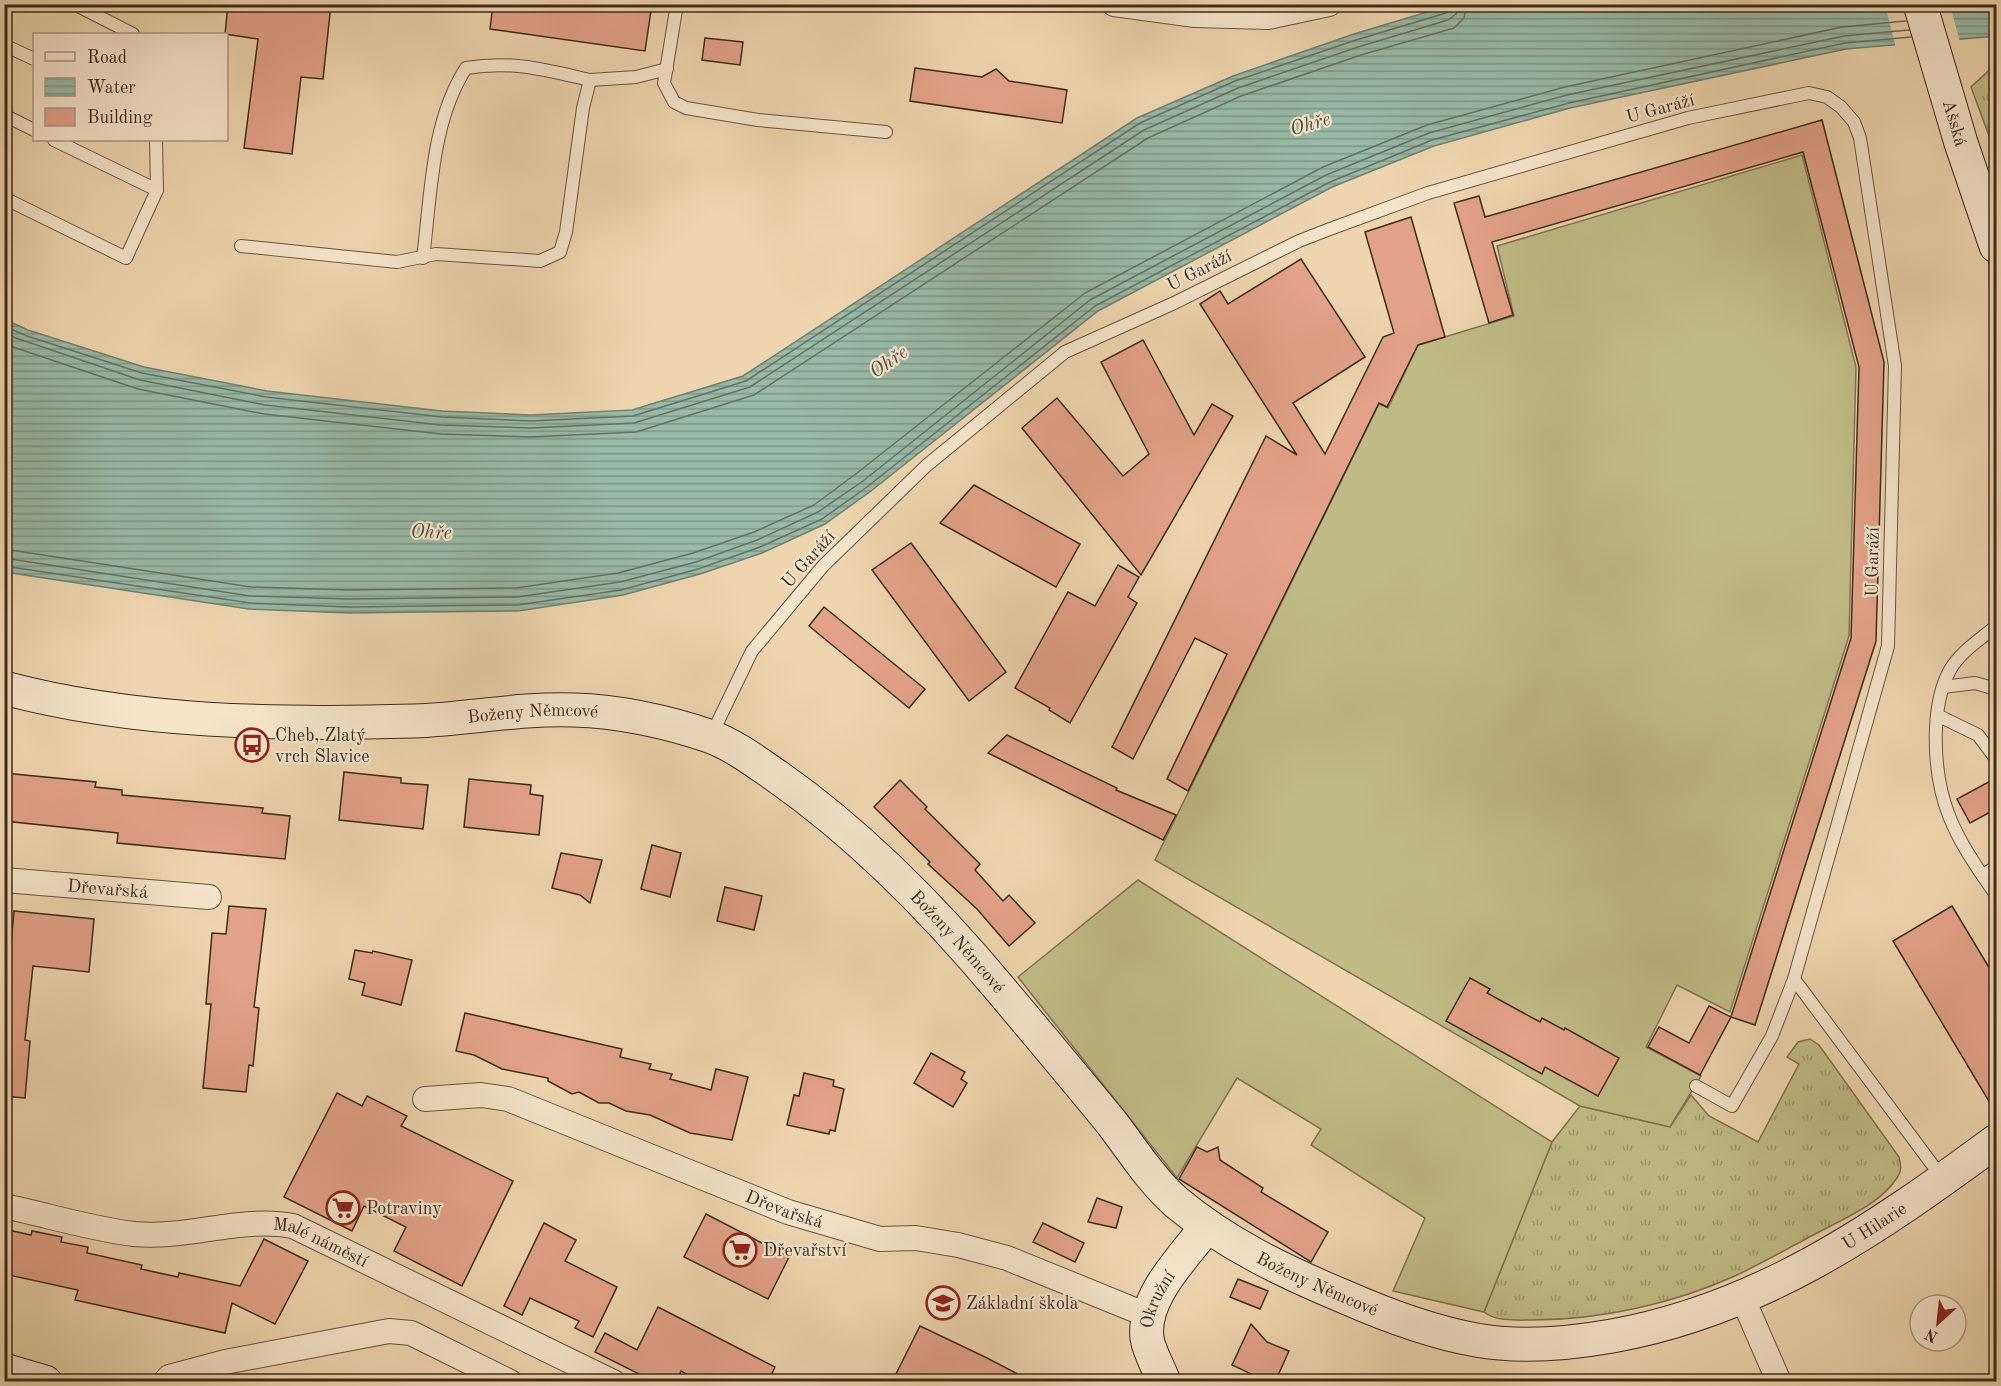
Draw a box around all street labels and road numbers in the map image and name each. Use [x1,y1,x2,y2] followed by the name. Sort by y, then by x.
[1624,91,1697,127] street label: U Garáží
[1939,98,1970,149] street label: Ašská
[1164,247,1235,295] street label: U Garáží
[1863,527,1883,597] street label: U Garáží
[779,528,839,592] street label: U Garáží
[467,702,599,727] street label: Boženy Němcové
[66,877,149,902] street label: Dřevařská
[906,887,1008,997] street label: Boženy Němcové
[743,1188,825,1232] street label: Dřevařská
[1839,1199,1910,1254] street label: U Hilarie
[272,1216,371,1271] street label: Malé náměstí
[1253,1249,1380,1320] street label: Boženy Němcové
[1138,1268,1179,1330] street label: Okružní

